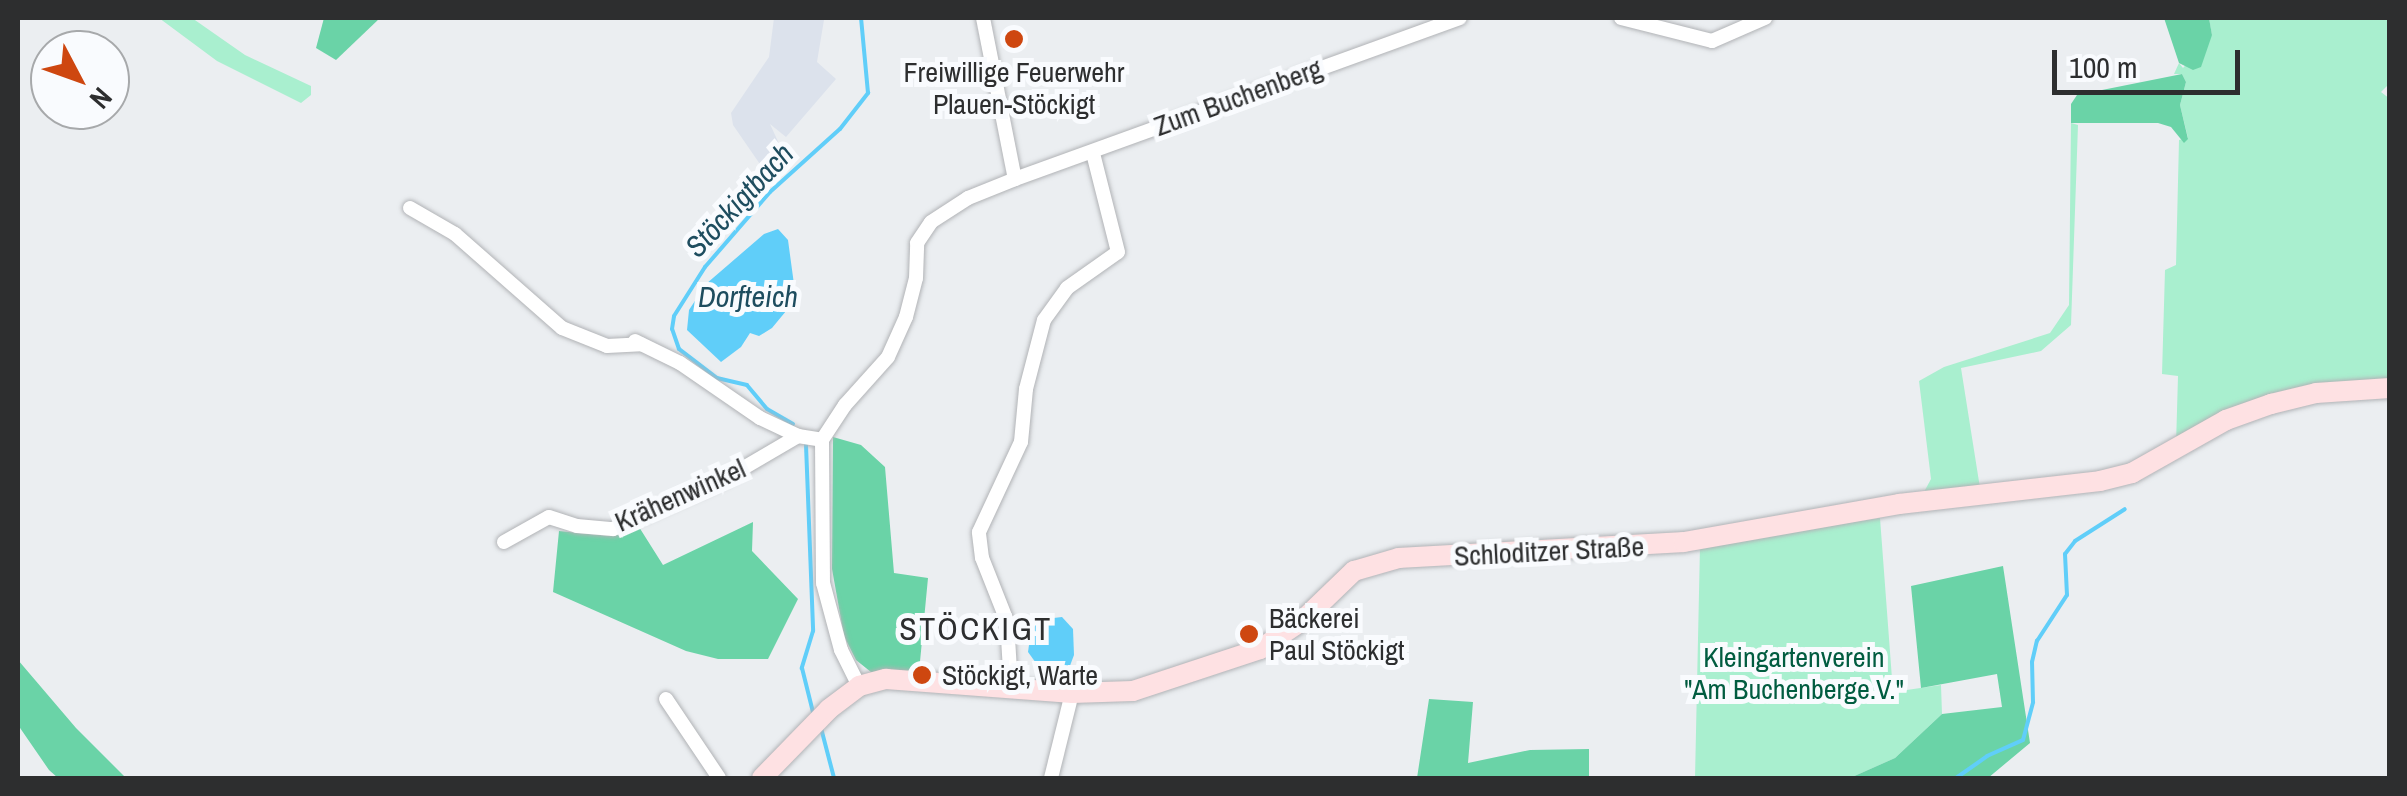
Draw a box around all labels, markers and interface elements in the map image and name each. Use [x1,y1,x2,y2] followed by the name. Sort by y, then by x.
[1003,28,1025,50] marker: Freiwillige Feuerwehr Plauen-Stöckigt
[30,30,130,130] north arrow
[2057,30,2244,92] scale bar
[2069,47,2137,87] text: 100 m
[1150,51,1326,143] street label: Zum Buchenberg
[904,55,1124,121] place label: Freiwillige Feuerwehr Plauen-Stöckigt
[81,80,121,117] text: N
[677,136,801,264] water label: Stöckigtbach
[698,278,798,314] water label: Dorfteich
[610,451,750,539] street label: Krähenwinkel
[1453,529,1645,573] street label: Schloditzer Straße
[1269,601,1404,667] place label: Bäckerei Paul Stöckigt
[899,610,1053,648] district label: STÖCKIGT
[1238,623,1260,645] marker: Bäckerei Paul Stöckigt
[1684,640,1904,706] park label: Kleingartenverein "Am Buchenberge.V."
[942,658,1098,692] place label: Stöckigt, Warte
[911,664,933,686] marker: Stöckigt, Warte

